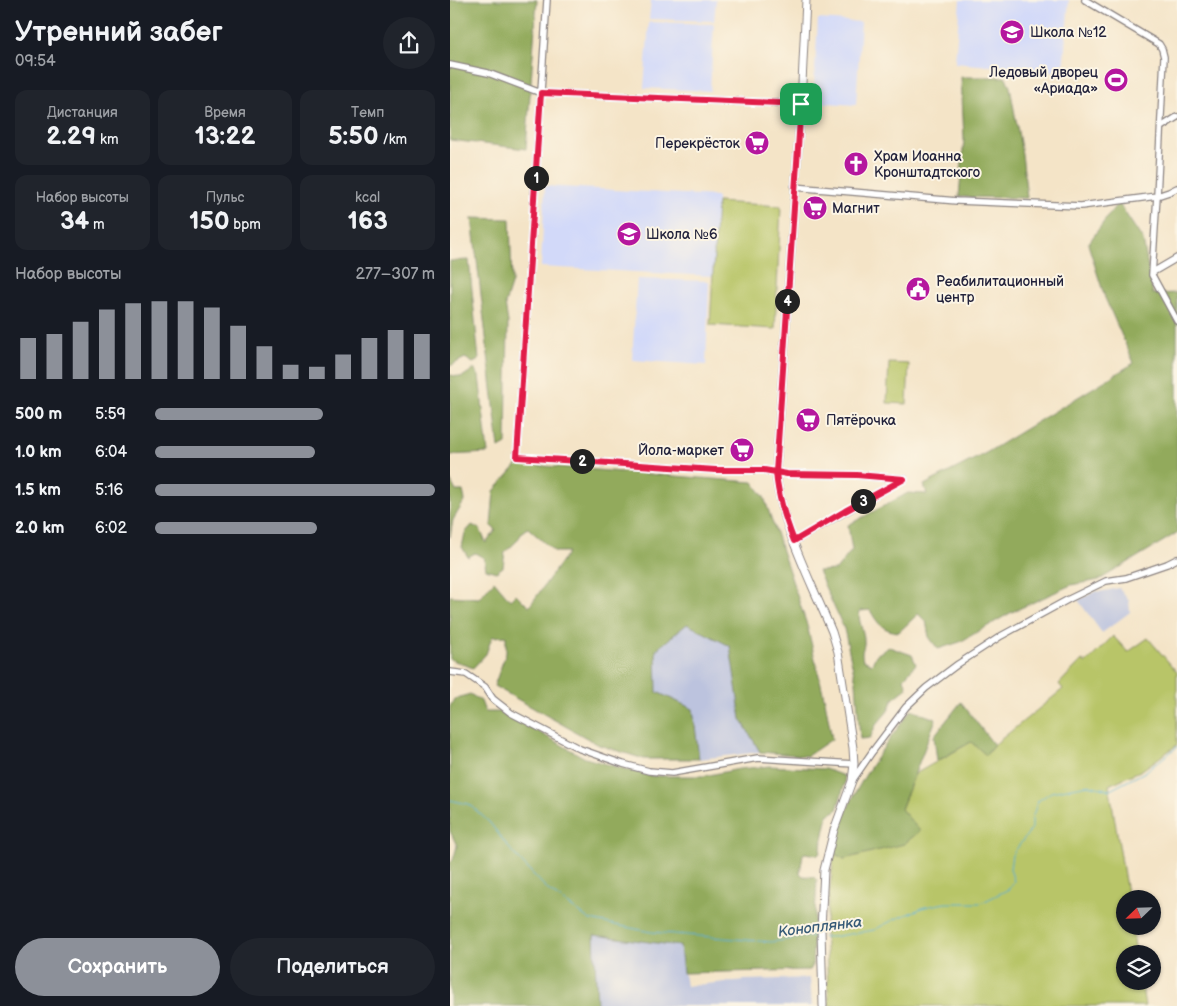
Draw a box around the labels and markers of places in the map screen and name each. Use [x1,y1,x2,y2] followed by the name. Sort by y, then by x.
[999,19,1025,45] school or university icon: Школа №12
[1030,24,1107,41] place label: Школа №12
[988,64,1098,97] place label: Ледовый дворец «Ариада»
[1103,67,1129,93] sports icon: Ледовый дворец «Ариада»
[780,83,822,125] pin
[744,130,770,156] supermarket icon: Перекрёсток
[655,135,741,152] place label: Перекрёсток
[874,148,980,181] place label: Храм Иоанна Кронштадтского
[843,151,869,177] church icon: Храм Иоанна Кронштадтского
[524,166,548,190] pin: 1
[802,195,828,221] supermarket icon: Магнит
[832,200,880,217] place label: Магнит
[616,221,642,247] school or university icon: Школа №6
[646,226,718,243] place label: Школа №6
[936,273,1064,306] place label: Реабилитационный центр
[905,276,931,302] public building icon: Реабилитационный центр
[774,288,800,314] pin: 4
[795,407,821,433] supermarket icon: Пятёрочка
[826,412,897,429] place label: Пятёрочка
[729,437,755,463] supermarket icon: Йола-маркет
[638,442,724,459] place label: Йола-маркет
[570,448,594,474] pin: 2
[850,488,876,514] pin: 3

